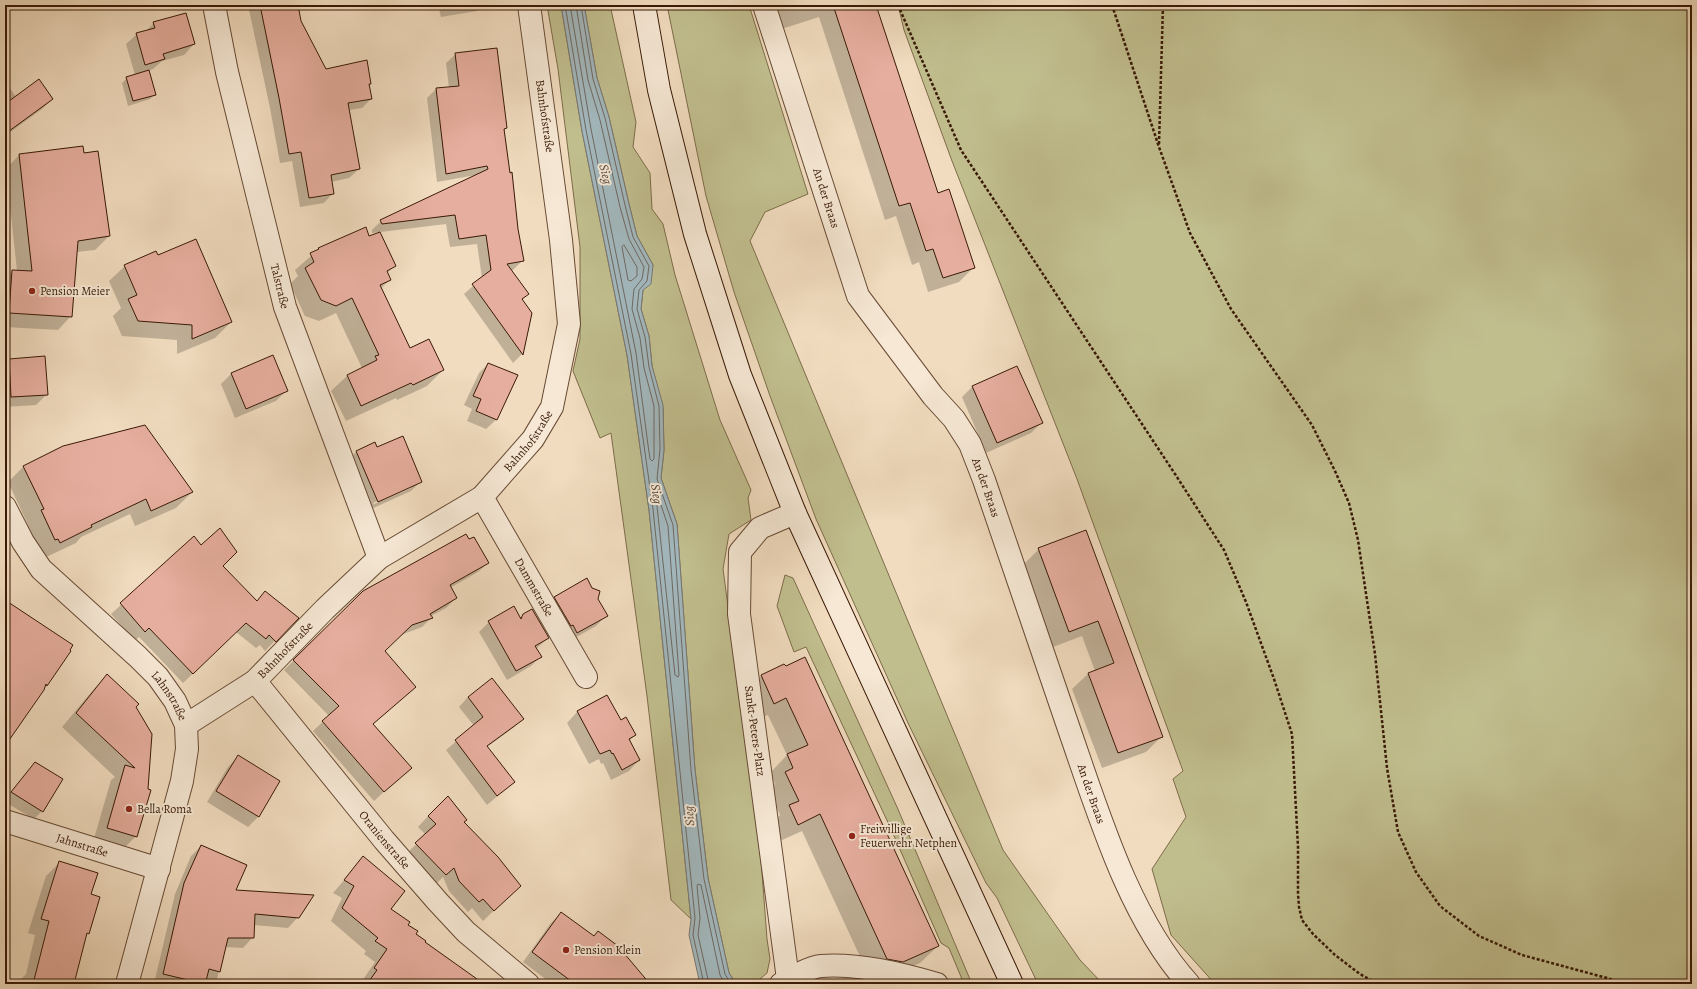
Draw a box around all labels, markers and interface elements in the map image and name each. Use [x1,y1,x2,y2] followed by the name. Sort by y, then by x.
[532,79,558,153] street label: Bahnhofstraße
[595,162,617,186] water label: Sieg
[809,165,844,230] street label: An der Braas
[267,262,293,310] street label: Talstraße
[40,283,110,299] place label: Pension Meier
[27,286,37,296] marker: Pension Meier
[500,407,556,475] street label: Bahnhofstraße
[968,454,1004,519] street label: An der Braas
[647,483,667,505] water label: Sieg
[511,555,557,619] street label: Dammstraße
[254,618,316,682] street label: Bahnhofstraße
[148,667,191,723] street label: Lahnstraße
[741,685,769,777] street label: Sankt-Peters-Platz
[1073,761,1109,826] street label: An der Braas
[137,801,192,817] place label: Bella Roma
[124,804,134,814] marker: Bella Roma
[680,805,698,827] water label: Sieg
[355,807,414,872] street label: Oranienstraße
[860,821,957,851] place label: Freiwillige Feuerwehr Netphen
[54,830,110,861] street label: Jahnstraße
[847,831,857,841] marker: Freiwillige Feuerwehr Netphen
[574,942,641,958] place label: Pension Klein
[561,945,571,955] marker: Pension Klein

